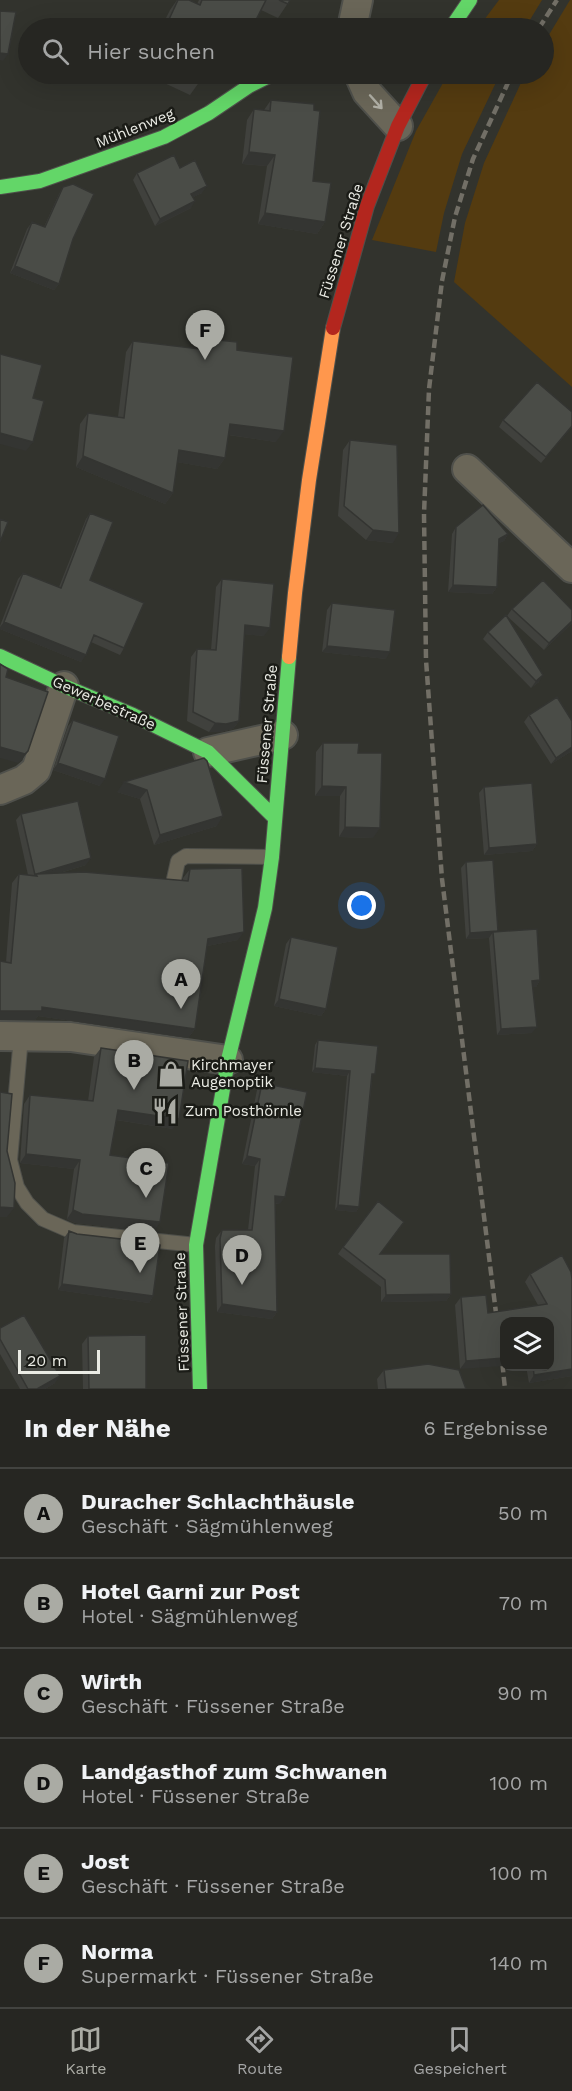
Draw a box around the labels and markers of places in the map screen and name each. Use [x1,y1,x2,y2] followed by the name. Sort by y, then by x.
[186,310,224,360] pin: F
[162,960,201,1009] pin: A
[114,1040,154,1090] pin: B
[191,1056,273,1091] place label: Kirchmayer Augenoptik
[156,1059,186,1089] shop icon: Kirchmayer Augenoptik
[150,1096,180,1126] restaurant icon: Zum Posthörnle
[185,1102,302,1120] place label: Zum Posthörnle
[126,1148,166,1198] pin: C
[120,1224,160,1273] pin: E
[222,1236,262,1285] pin: D

